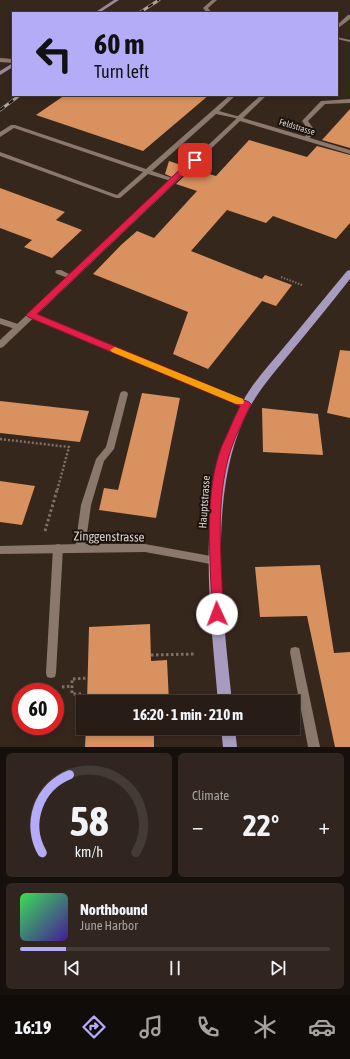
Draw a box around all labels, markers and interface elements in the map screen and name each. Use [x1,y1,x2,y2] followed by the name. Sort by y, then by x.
[28,28,80,80] icon: left
[94,28,144,60] text: 60 m
[94,61,149,82] text: Turn left
[278,117,316,137] street label: Feldstrasse
[178,143,212,177] pin
[184,149,206,171] icon: arrive
[196,475,212,529] street label: Hauptstrasse
[73,528,145,545] street label: Zinggenstrasse
[196,593,238,635] position arrow
[12,683,64,735] speed limit sign: 60
[133,706,243,723] text: 16:20 · 1 min · 210 m
[192,788,229,803] text: Climate
[69,797,109,845] text: 58
[243,808,279,842] text: 22°
[192,813,203,839] text: −
[319,813,330,839] text: +
[75,844,103,860] text: km/h
[80,901,148,918] text: Northbound
[80,918,138,933] text: June Harbor
[61,957,83,979] icon: previous
[164,957,186,979] icon: pause
[267,957,289,979] icon: next
[80,1013,108,1041] icon: directions
[137,1013,165,1041] icon: music
[194,1013,222,1041] icon: phone
[251,1013,279,1041] icon: climate
[308,1013,336,1041] icon: car
[14,1017,51,1038] text: 16:19

